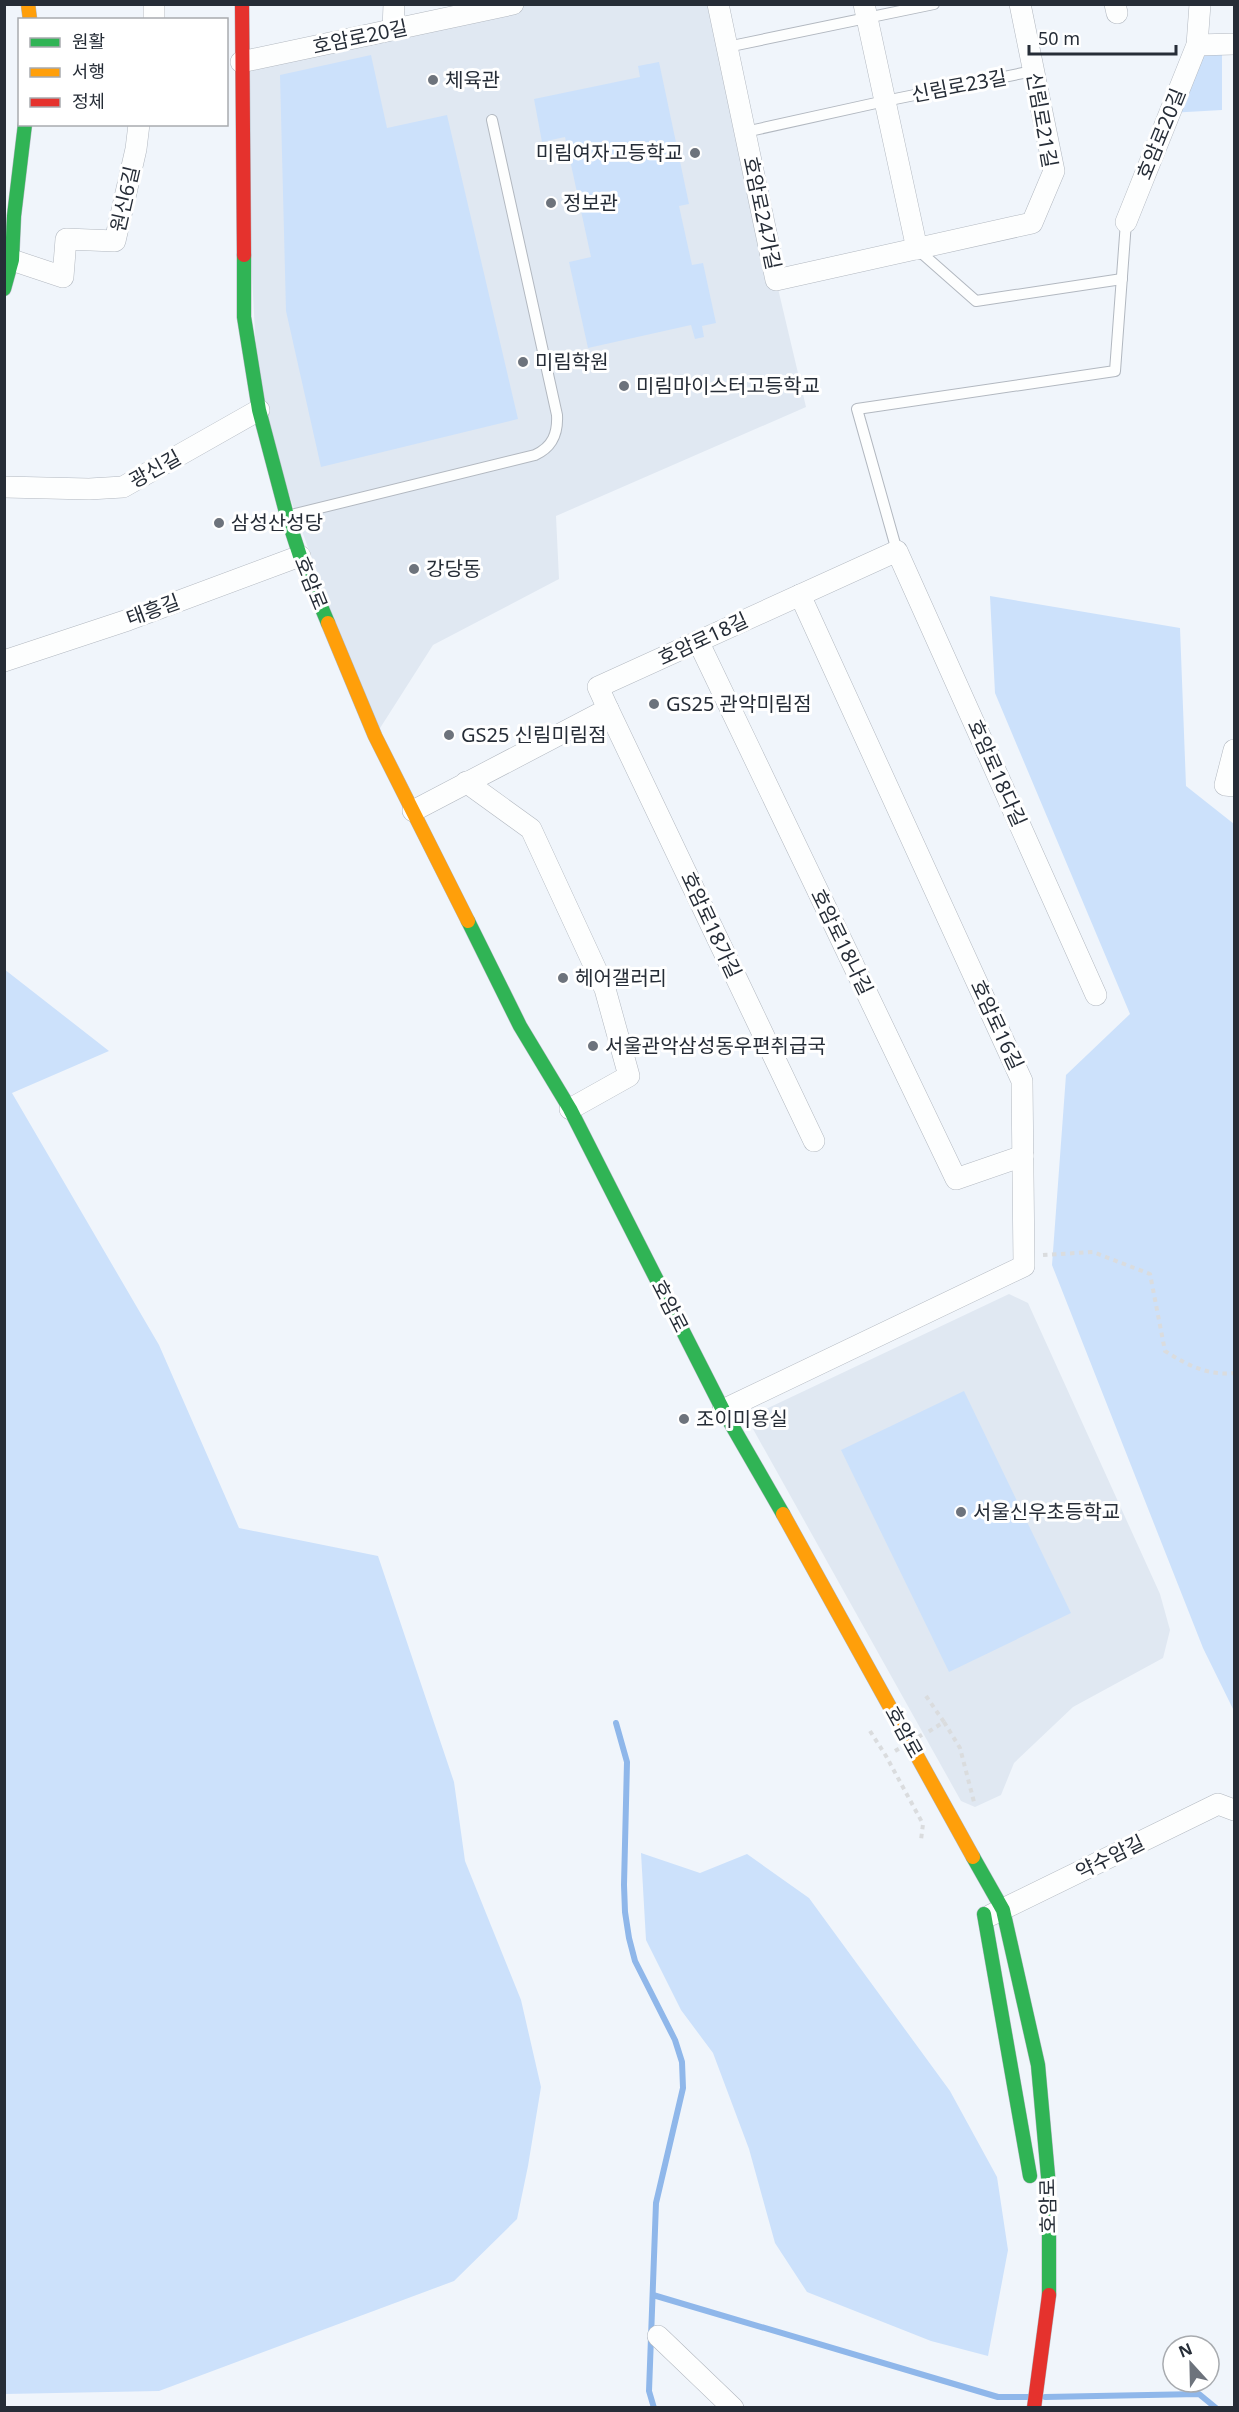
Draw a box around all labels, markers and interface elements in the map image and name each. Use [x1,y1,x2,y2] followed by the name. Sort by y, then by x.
[310,13,410,60] street label: 호암로20길
[18,18,228,126] legend
[1029,18,1176,56] scale bar
[1038,26,1080,50] text: 50 m
[72,29,105,53] text: 원활
[72,59,105,83] text: 서행
[909,63,1009,108] street label: 신림로23길
[445,66,500,93] place label: 체육관
[1021,70,1064,170] street label: 신림로21길
[426,73,440,87] marker: 체육관
[1130,84,1191,184] street label: 호암로20길
[72,89,105,113] text: 정체
[536,139,683,166] place label: 미림여자고등학교
[688,146,702,160] marker: 미림여자고등학교
[737,154,788,272] street label: 호암로24가길
[104,163,145,234] street label: 원신6길
[563,189,618,216] place label: 정보관
[544,196,558,210] marker: 정보관
[535,348,609,375] place label: 미림학원
[516,355,530,369] marker: 미림학원
[636,372,820,399] place label: 미림마이스터고등학교
[617,379,631,393] marker: 미림마이스터고등학교
[124,443,185,494] street label: 광신길
[231,509,323,536] place label: 삼성산성당
[212,516,226,530] marker: 삼성산성당
[289,552,334,613] street label: 호암로
[426,555,481,582] place label: 강당동
[407,562,421,576] marker: 강당동
[122,587,183,632] street label: 태흥길
[653,606,752,671] street label: 호암로18길
[666,690,812,717] place label: GS25 관악미림점
[647,697,661,711] marker: GS25 관악미림점
[962,715,1033,831] street label: 호암로18다길
[461,721,607,748] place label: GS25 신림미림점
[442,728,456,742] marker: GS25 신림미림점
[675,867,748,983] street label: 호암로18가길
[805,884,880,999] street label: 호암로18나길
[575,964,667,991] place label: 헤어갤러리
[556,971,570,985] marker: 헤어갤러리
[965,975,1030,1074] street label: 호암로16길
[605,1032,826,1059] place label: 서울관악삼성동우편취급국
[586,1039,600,1053] marker: 서울관악삼성동우편취급국
[646,1275,695,1336] street label: 호암로
[696,1405,788,1432] place label: 조이미용실
[677,1412,691,1426] marker: 조이미용실
[973,1498,1120,1525] place label: 서울신우초등학교
[954,1505,968,1519] marker: 서울신우초등학교
[879,1701,930,1762] street label: 호암로
[1071,1828,1149,1885] street label: 약수암길
[1034,2178,1061,2234] street label: 호암로
[1161,2334,1221,2394] north arrow
[1175,2337,1196,2363] text: N

